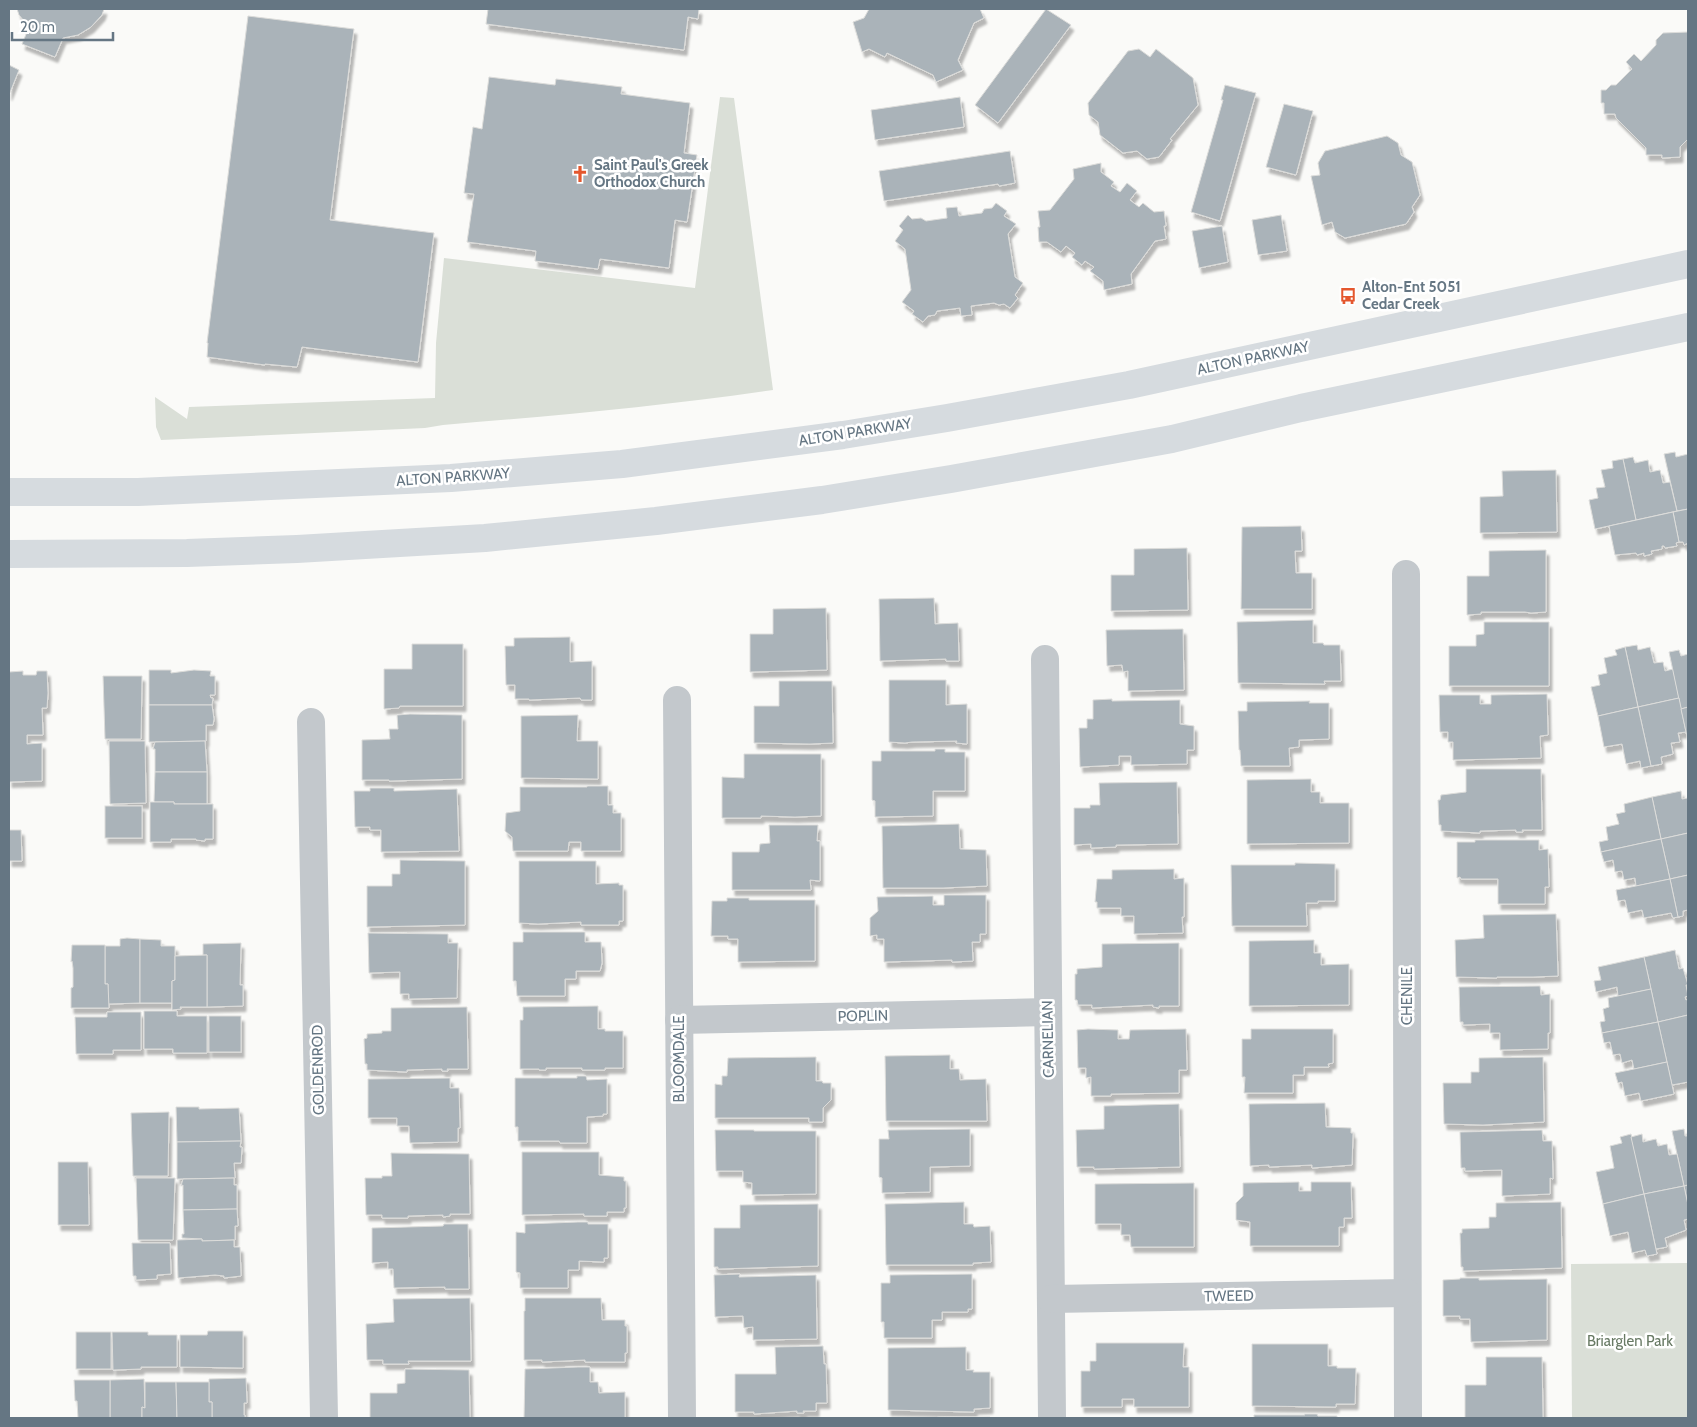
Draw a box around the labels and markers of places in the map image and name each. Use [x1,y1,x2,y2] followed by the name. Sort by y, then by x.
[594,156,709,191] place label: Saint Paul's Greek Orthodox Church
[570,164,590,184] church icon: Saint Paul's Greek Orthodox Church
[1362,278,1461,313] place label: Alton-Ent 5051 Cedar Creek
[1338,286,1358,306] bus stop icon: Alton-Ent 5051 Cedar Creek

